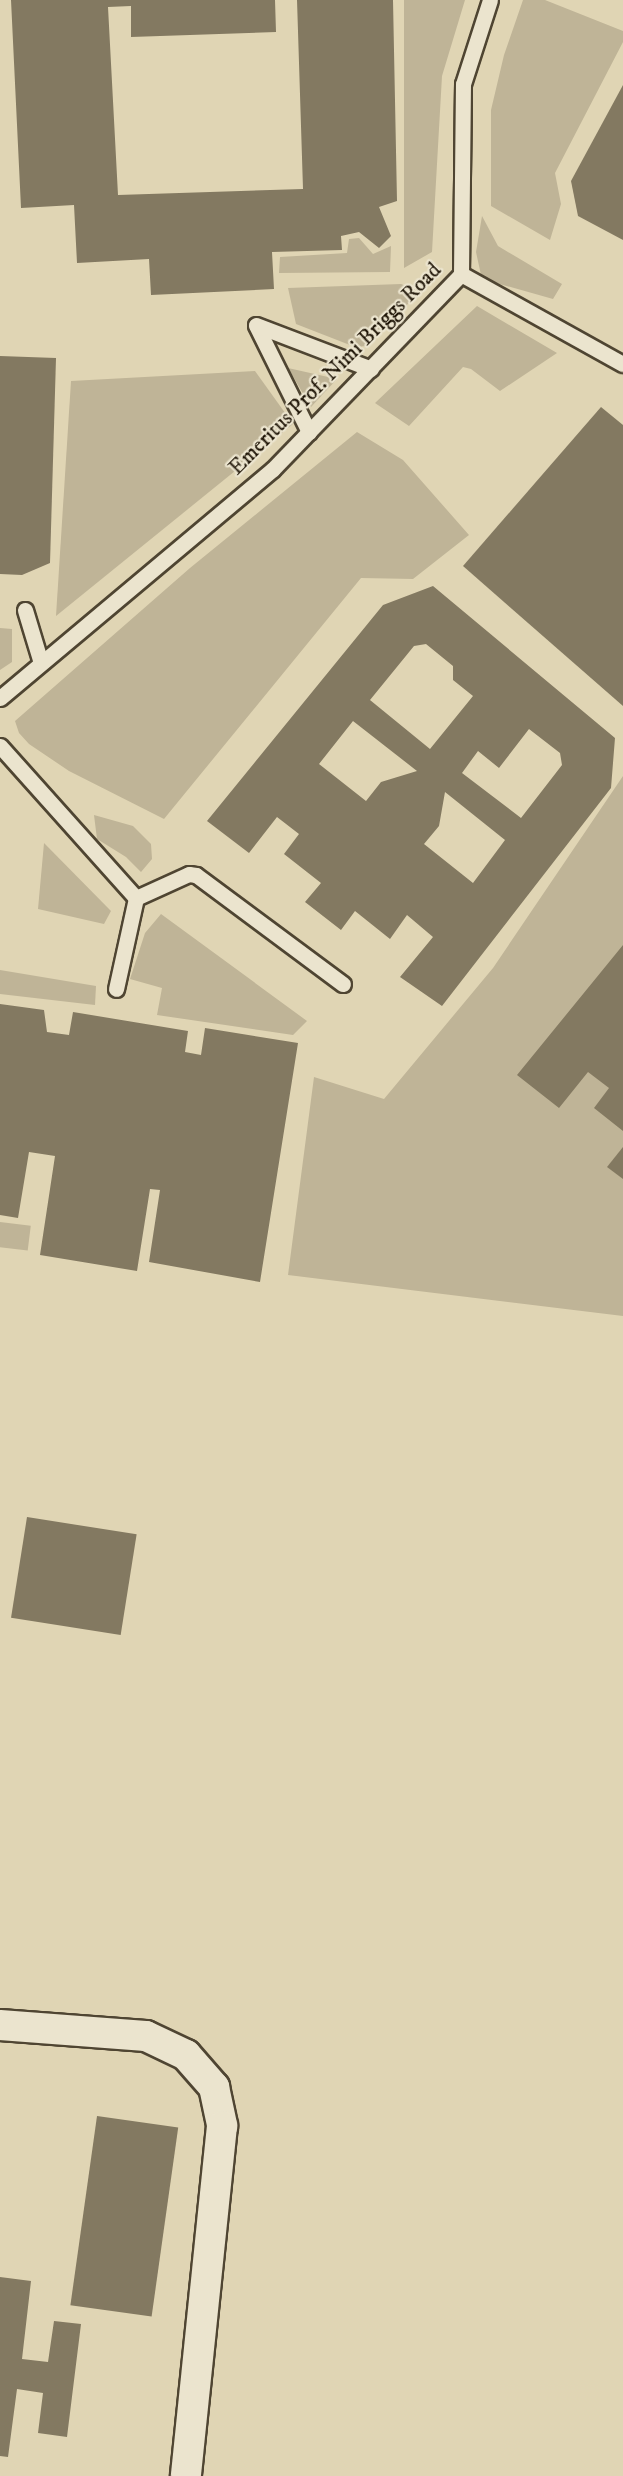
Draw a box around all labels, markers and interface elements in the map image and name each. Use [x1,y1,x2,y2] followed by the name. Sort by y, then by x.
[223,257,447,481] street label: Emeritus Prof. Nimi Briggs Road

